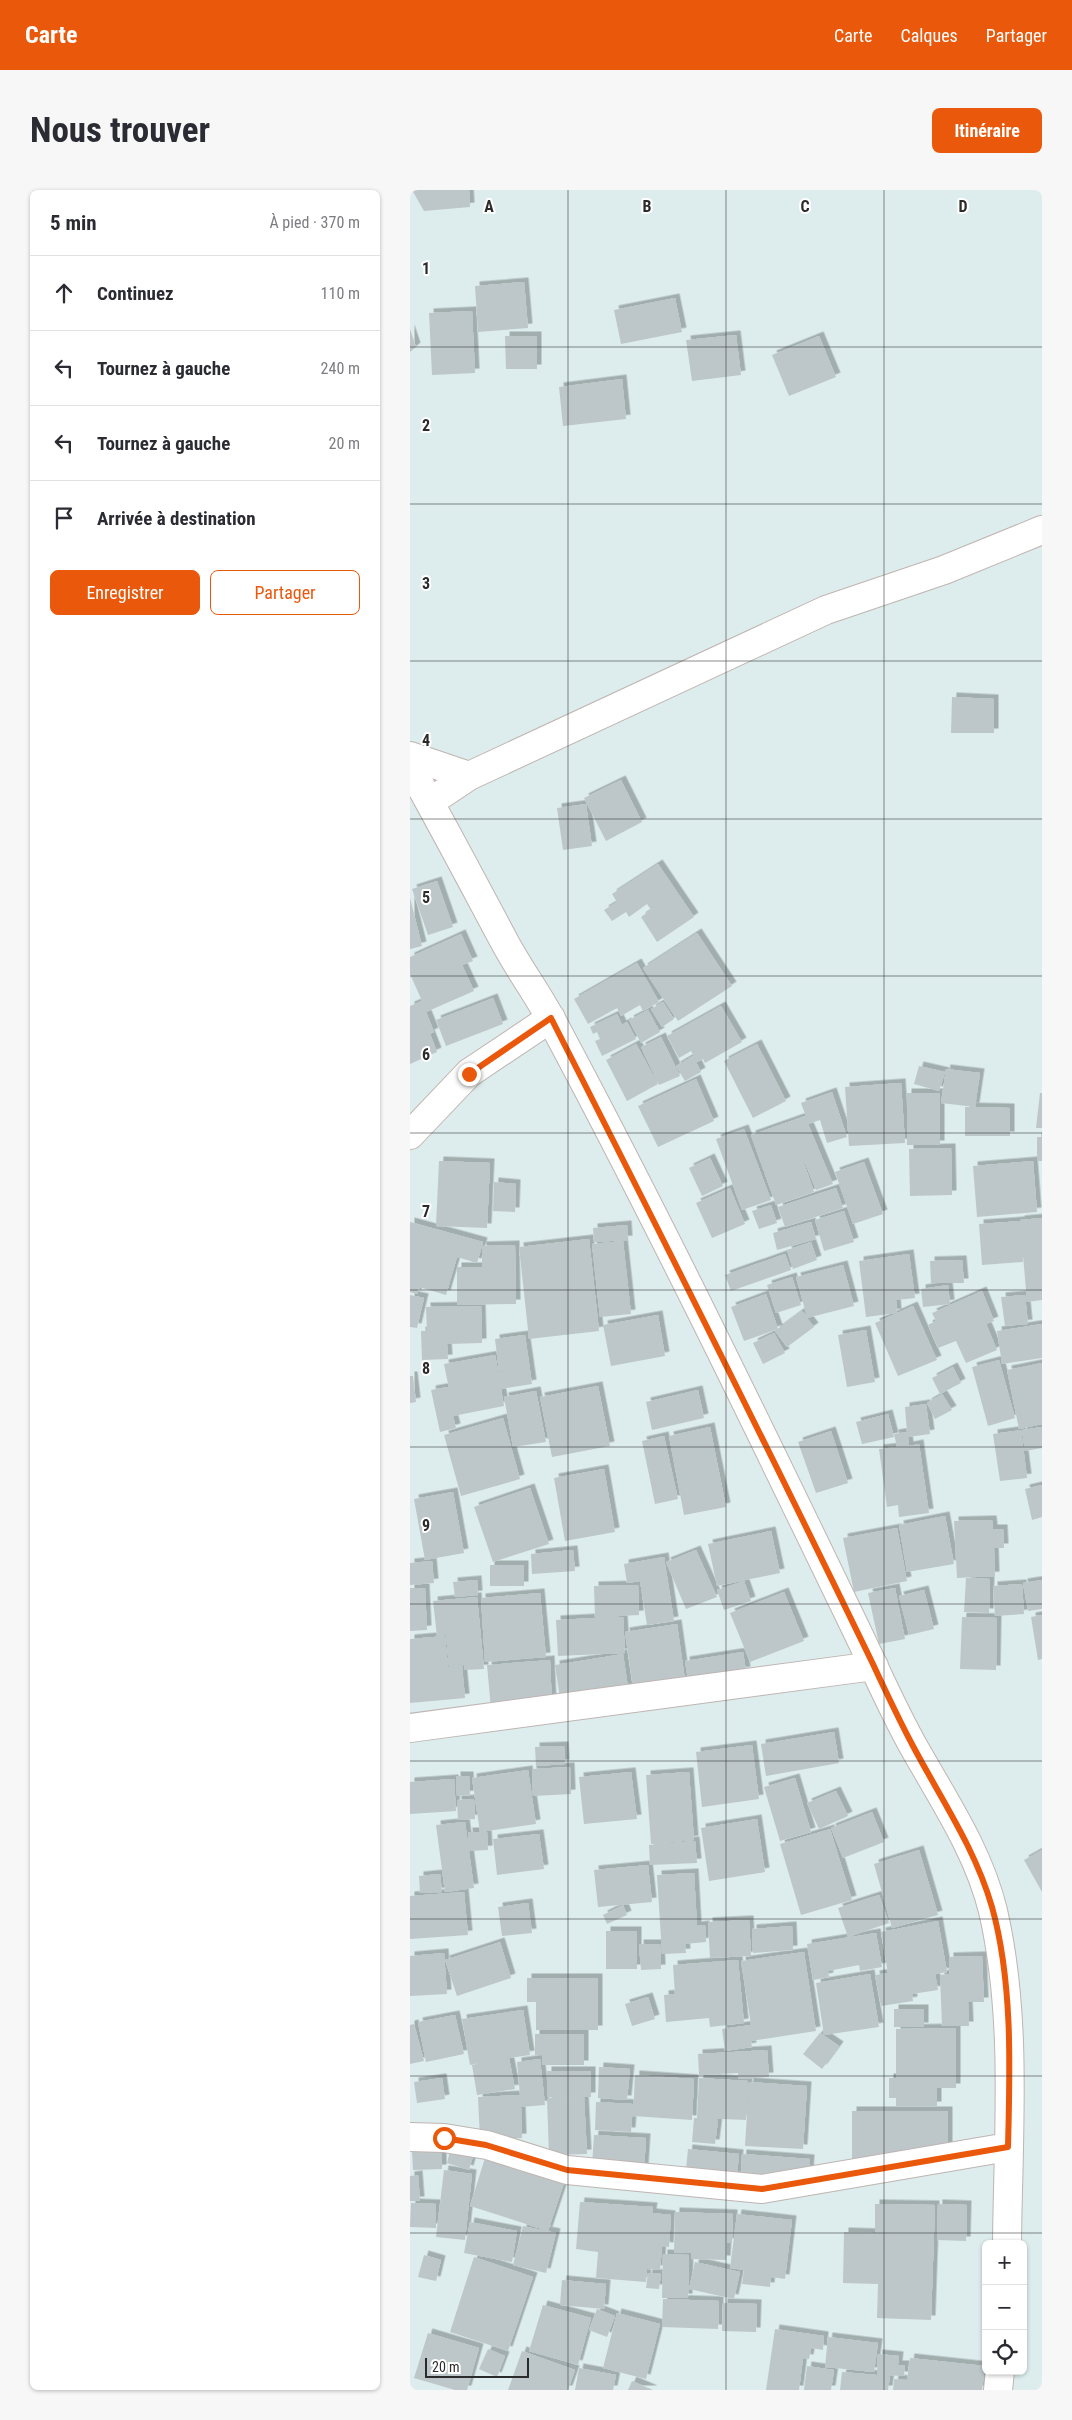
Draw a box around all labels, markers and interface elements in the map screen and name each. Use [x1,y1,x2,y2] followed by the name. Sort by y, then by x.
[25,21,77,49] text: Carte
[834,25,873,46] text: Carte
[901,25,958,46] text: Calques
[986,25,1047,46] text: Partager
[932,108,1042,153] button: Itinéraire
[30,110,210,151] text: Nous trouver
[484,197,494,216] text: A
[643,197,652,216] text: B
[800,197,810,216] text: C
[958,197,968,216] text: D
[50,211,97,235] text: 5 min
[269,213,360,232] text: À pied · 370 m
[422,259,430,278] text: 1
[50,279,78,307] icon: ahead
[97,282,174,305] text: Continuez
[321,284,360,303] text: 110 m
[50,354,78,382] icon: left
[97,357,230,380] text: Tournez à gauche
[321,359,360,378] text: 240 m
[422,416,430,435] text: 2
[50,429,78,457] icon: left
[97,432,230,455] text: Tournez à gauche
[328,434,360,453] text: 20 m
[50,504,78,532] icon: arrive
[97,507,256,530] text: Arrivée à destination
[50,570,200,615] button: Enregistrer
[210,570,360,615] button: Partager
[422,574,430,593] text: 3
[422,731,430,750] text: 4
[422,888,430,907] text: 5
[422,1045,430,1064] text: 6
[458,1063,481,1086] route end
[422,1202,430,1221] text: 7
[422,1359,430,1378] text: 8
[422,1516,430,1535] text: 9
[433,2127,456,2150] route start
[982,2240,1027,2375] map controls
[982,2240,1027,2285] button: +
[982,2285,1027,2330] button: −
[982,2330,1027,2375] button: locate
[425,2355,529,2378] scale bar
[432,2359,460,2375] text: 20 m

